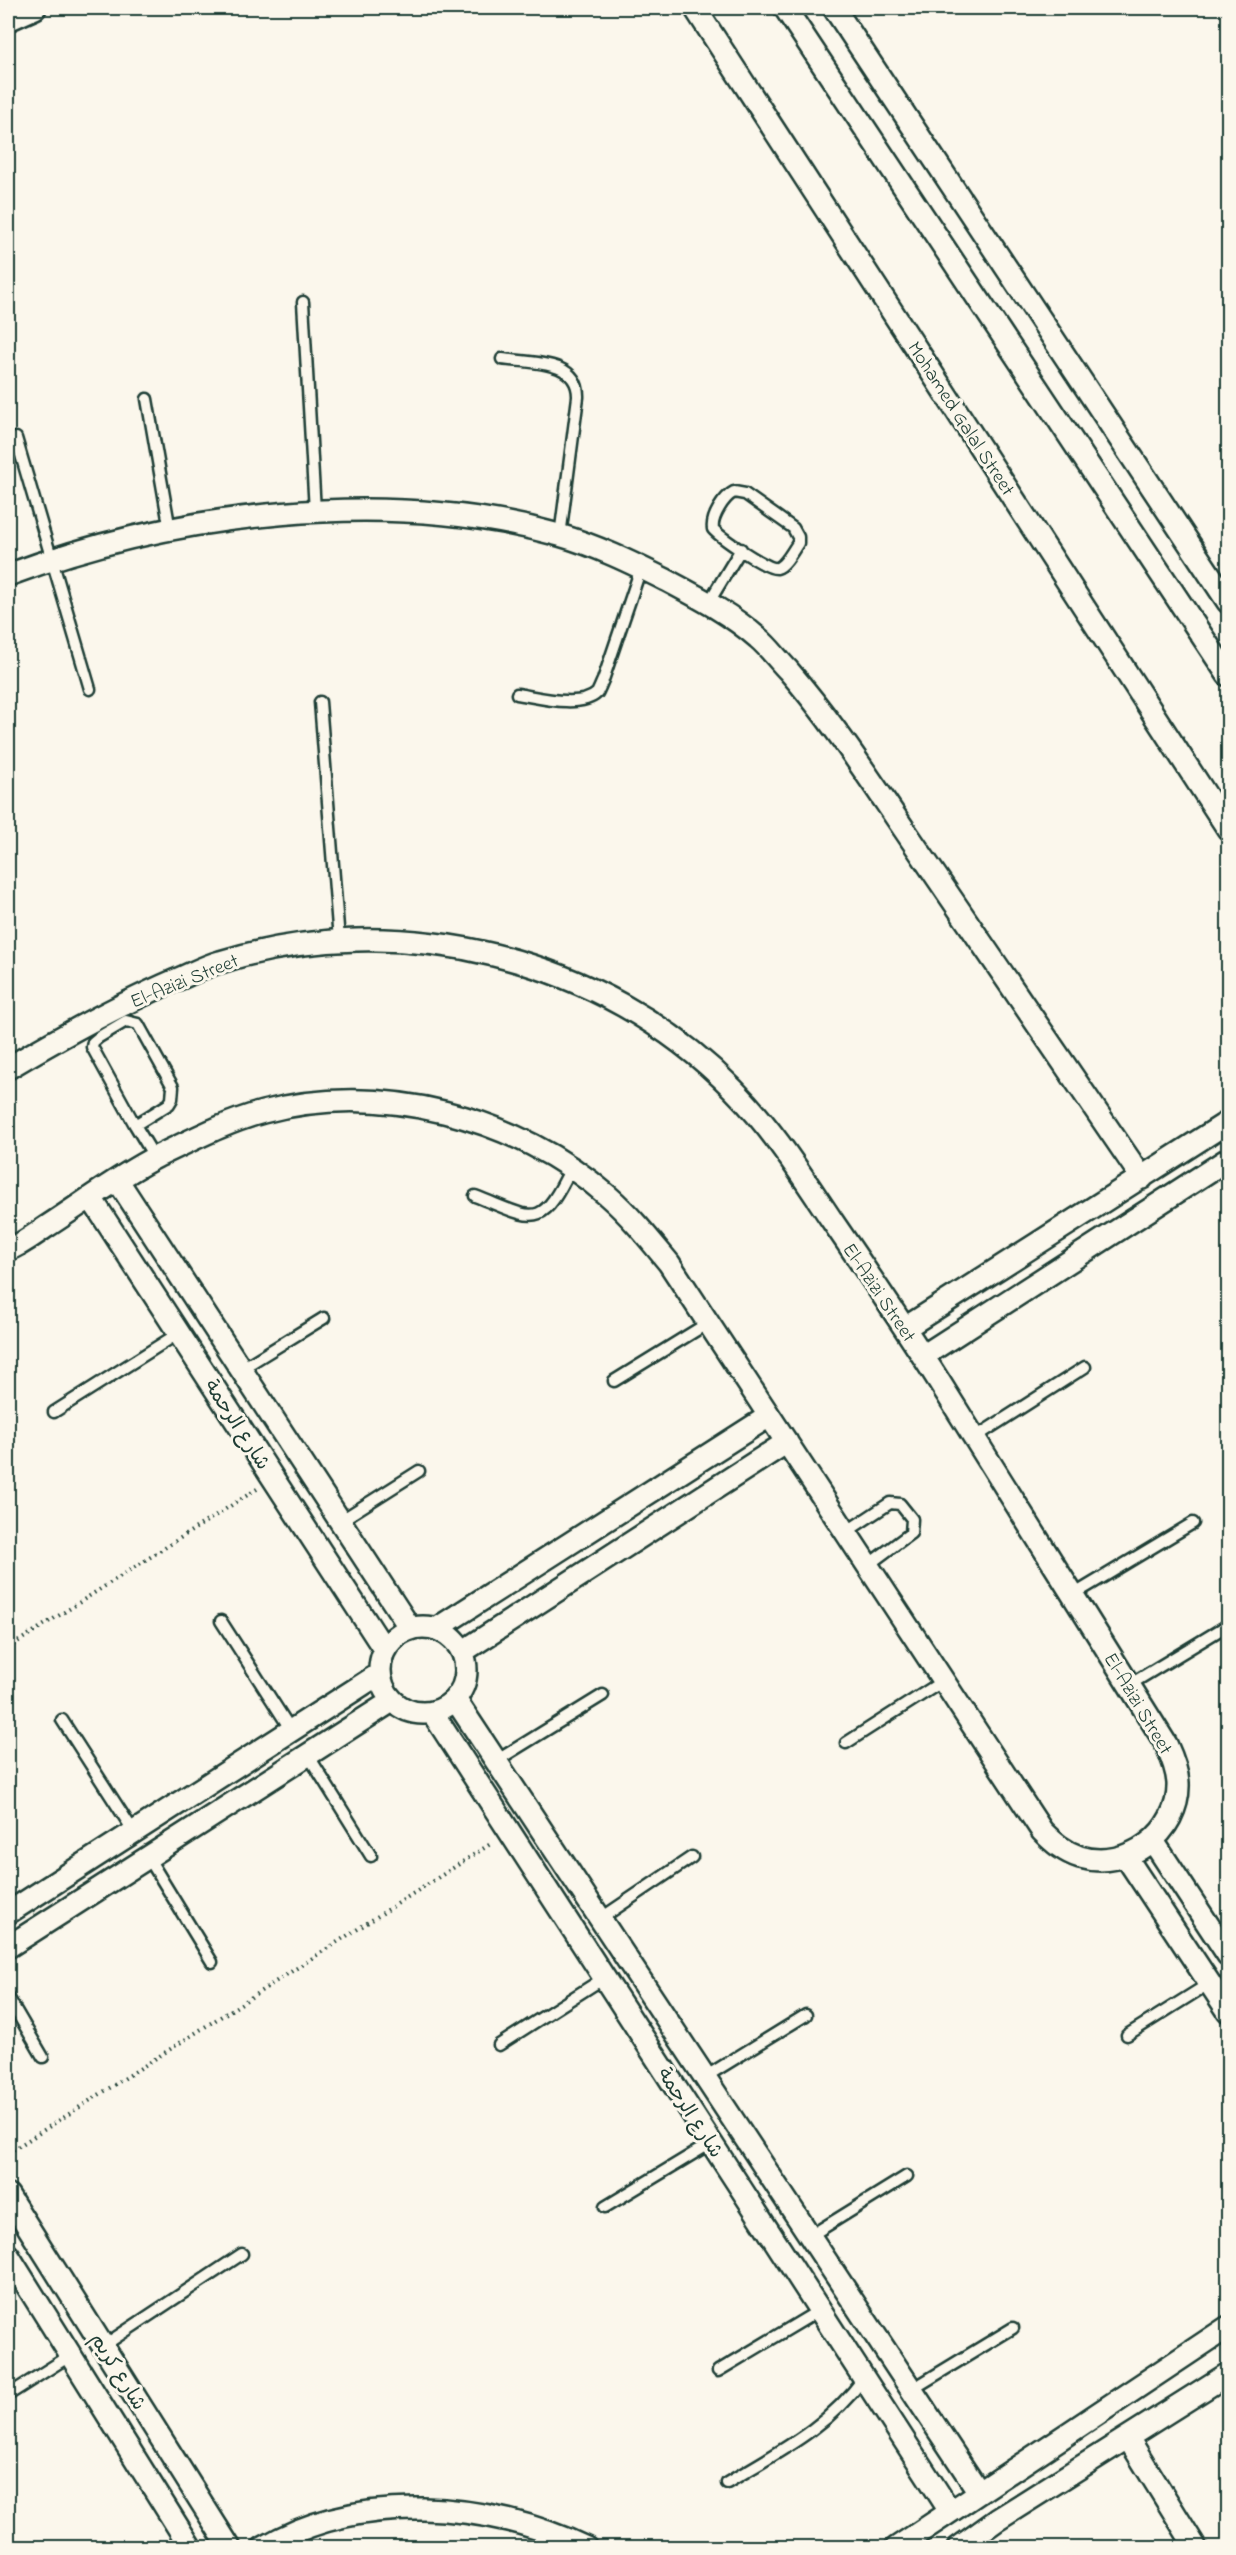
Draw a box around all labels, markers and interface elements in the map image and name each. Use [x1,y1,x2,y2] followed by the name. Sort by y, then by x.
[899,336,1021,503] street label: Mohamed Galal Street
[126,947,244,1017] street label: El-Azizi Street
[834,1238,922,1349] street label: El-Azizi Street
[196,1374,276,1476] street label: شارع الرحمة
[1095,1648,1179,1761] street label: El-Azizi Street
[649,2062,729,2164] street label: شارع الرحمة
[82,2328,152,2417] street label: شارع كريم

